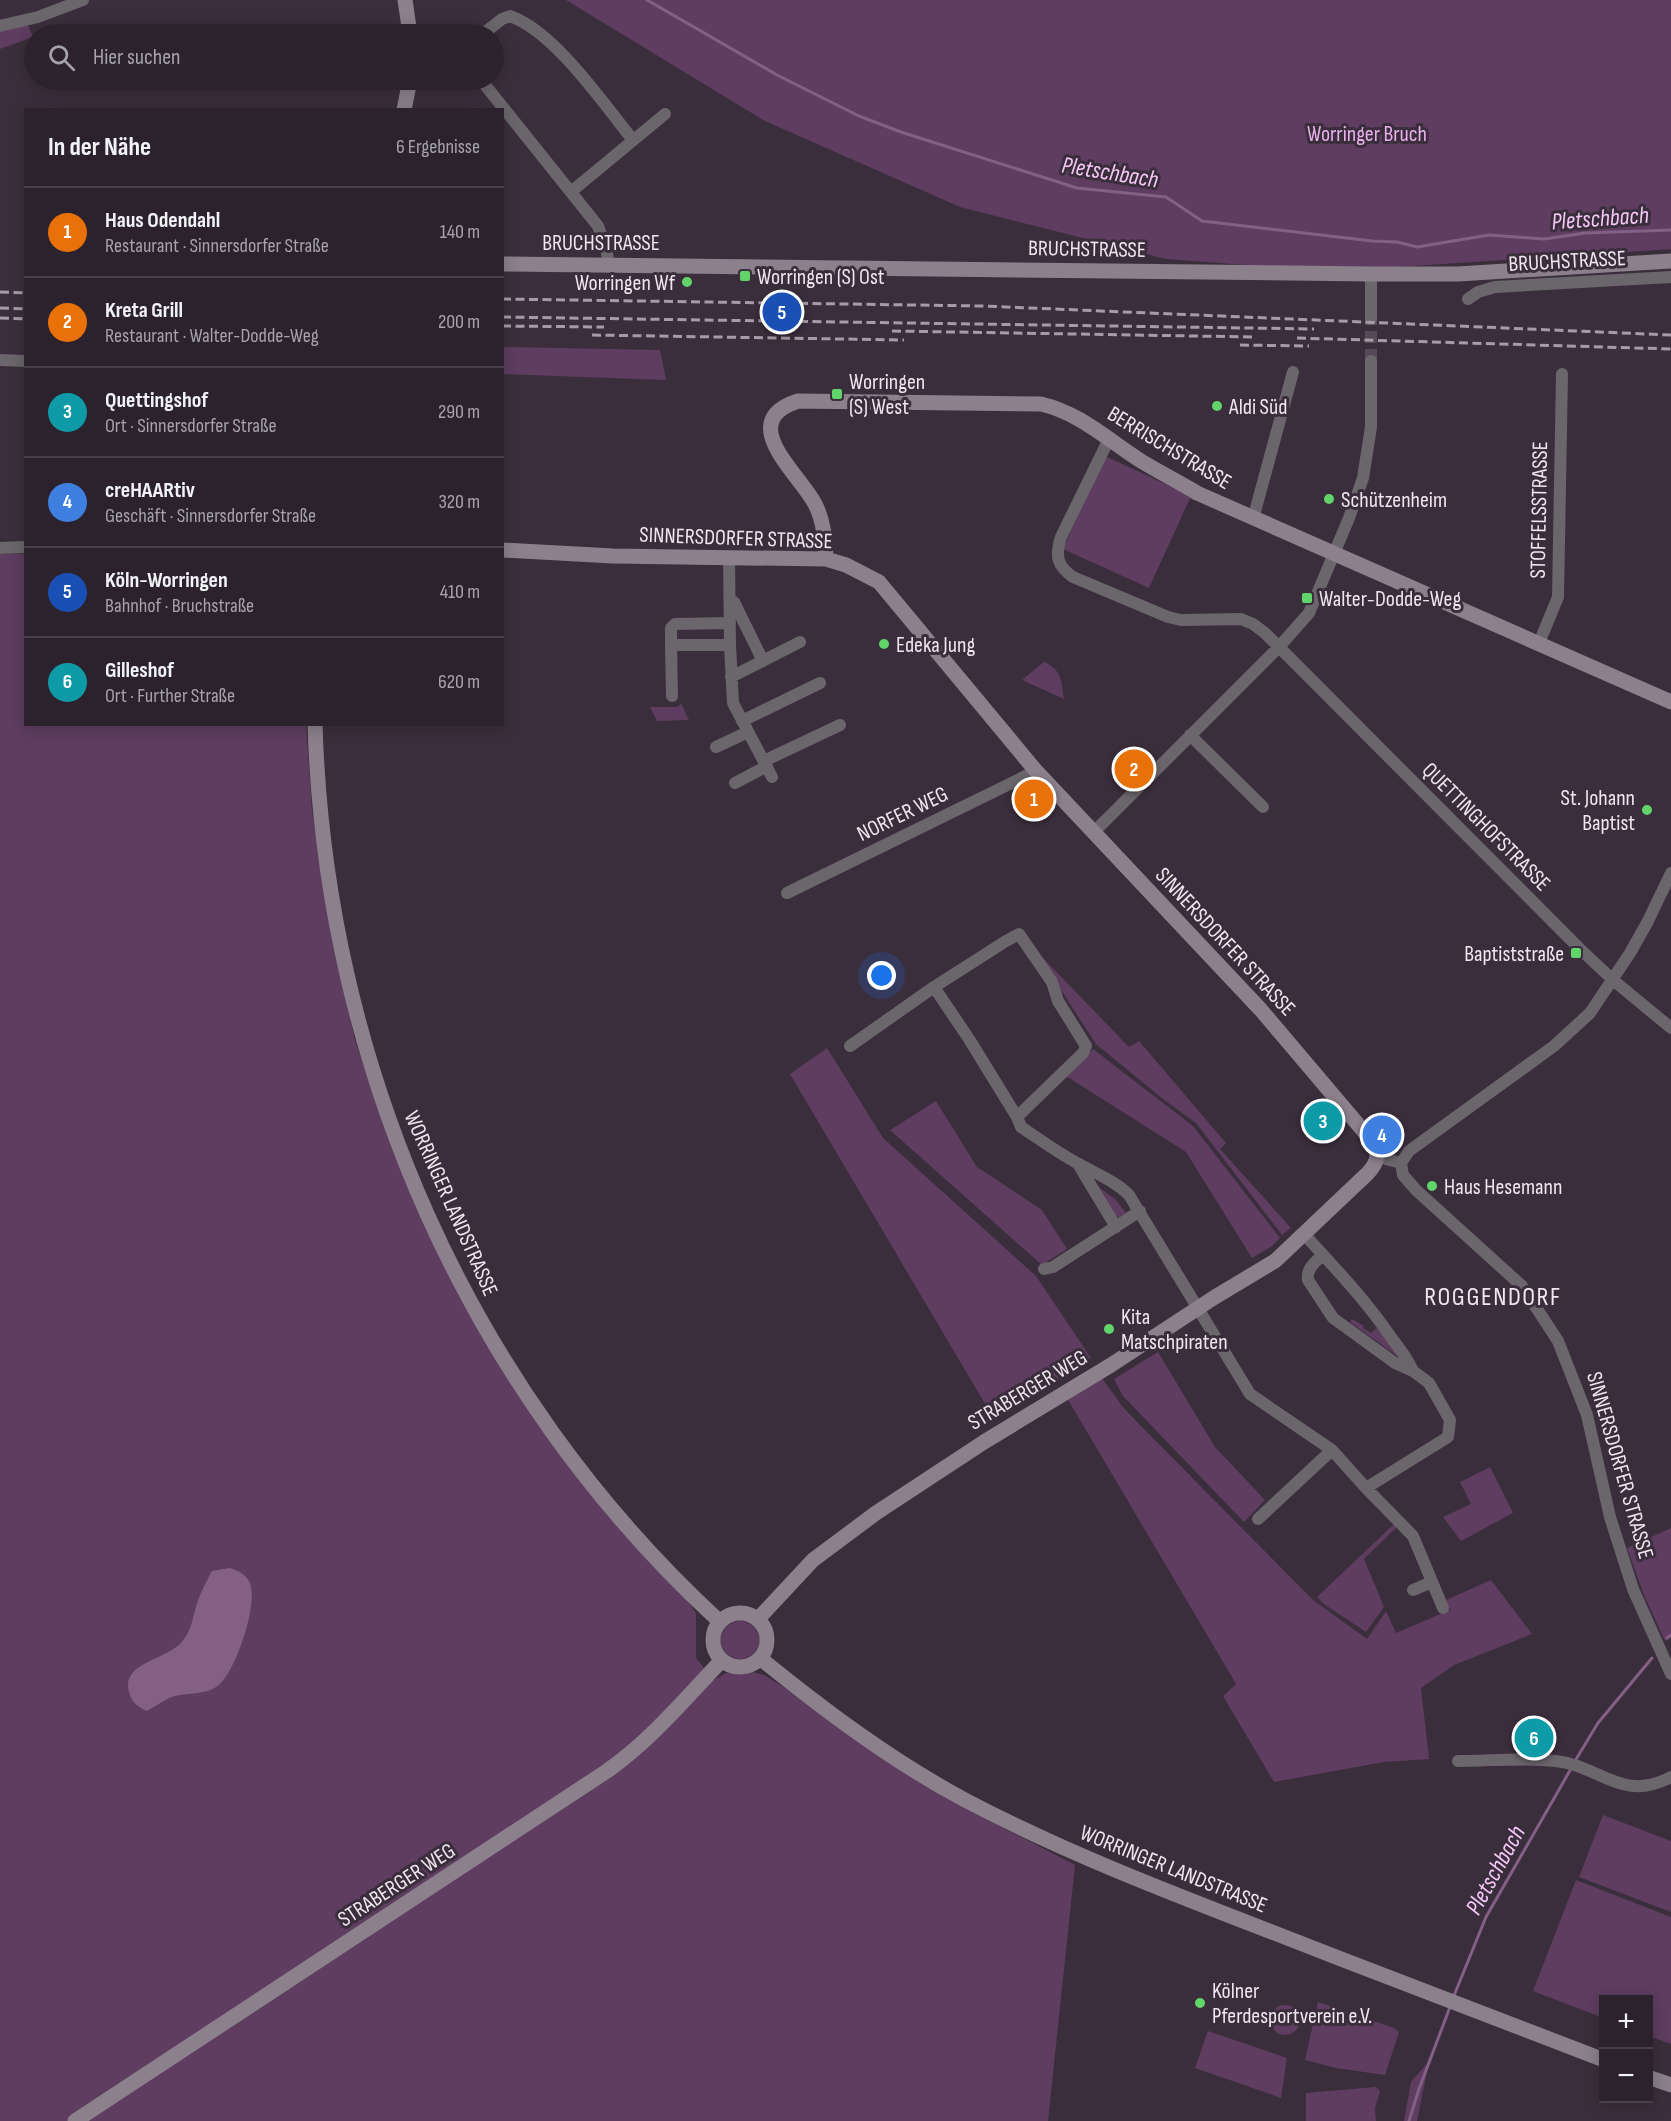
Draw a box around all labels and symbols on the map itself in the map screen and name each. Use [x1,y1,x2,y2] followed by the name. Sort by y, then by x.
[1307,121,1427,148] park label: Worringer Bruch
[1060,151,1160,194] water label: Pletschbach
[1550,201,1650,236] water label: Pletschbach
[542,230,660,257] street label: BRUCHSTRASSE
[1028,235,1146,264] street label: BRUCHSTRASSE
[1508,245,1627,278] street label: BRUCHSTRASSE
[757,264,885,291] place label: Worringen (S) Ost
[738,269,752,283] marker: Worringen (S) Ost
[575,270,676,297] place label: Worringen Wf
[680,275,694,289] marker: Worringen Wf
[762,290,802,334] pin: 5
[849,369,925,421] place label: Worringen (S) West
[830,387,844,401] marker: Worringen (S) West
[1228,394,1287,421] place label: Aldi Süd
[1210,399,1224,413] marker: Aldi Süd
[1102,401,1236,496] street label: BERRISCHSTRASSE
[1525,441,1554,579] street label: STOFFELSSTRASSE
[1341,487,1447,514] place label: Schützenheim
[1322,492,1336,506] marker: Schützenheim
[639,522,833,555] street label: SINNERSDORFER STRASSE
[1319,586,1461,613] place label: Walter-Dodde-Weg
[1300,591,1314,605] marker: Walter-Dodde-Weg
[896,632,975,659] place label: Edeka Jung
[877,637,891,651] marker: Edeka Jung
[1114,746,1154,792] pin: 2
[1416,757,1556,897] street label: QUETTINGHOFSTRASSE
[1014,776,1054,822] pin: 1
[853,781,953,848] street label: NORFER WEG
[1561,785,1635,837] place label: St. Johann Baptist
[1640,803,1654,817] marker: St. Johann Baptist
[1149,862,1301,1022] street label: SINNERSDORFER STRASSE
[1464,941,1564,968] place label: Baptiststraße
[1569,946,1583,960] marker: Baptiststraße
[867,961,896,990] your location
[1304,1098,1342,1144] pin: 3
[398,1107,504,1300] street label: WORRINGER LANDSTRASSE
[1362,1112,1402,1158] pin: 4
[1444,1174,1562,1201] place label: Haus Hesemann
[1425,1179,1439,1193] marker: Haus Hesemann
[1424,1282,1562,1313] district label: ROGGENDORF
[1121,1304,1228,1356] place label: Kita Matschpiraten
[1102,1322,1116,1336] marker: Kita Matschpiraten
[963,1344,1092,1436] street label: STRABERGER WEG
[1580,1369,1659,1562] street label: SINNERSDORFER STRASSE
[1514,1716,1553,1760] pin: 6
[1076,1819,1271,1919] street label: WORRINGER LANDSTRASSE
[1459,1821,1532,1920] water label: Pletschbach
[333,1837,461,1933] street label: STRABERGER WEG
[1212,1978,1372,2030] place label: Kölner Pferdesportverein e.V.
[1193,1996,1207,2010] marker: Kölner Pferdesportverein e.V.

